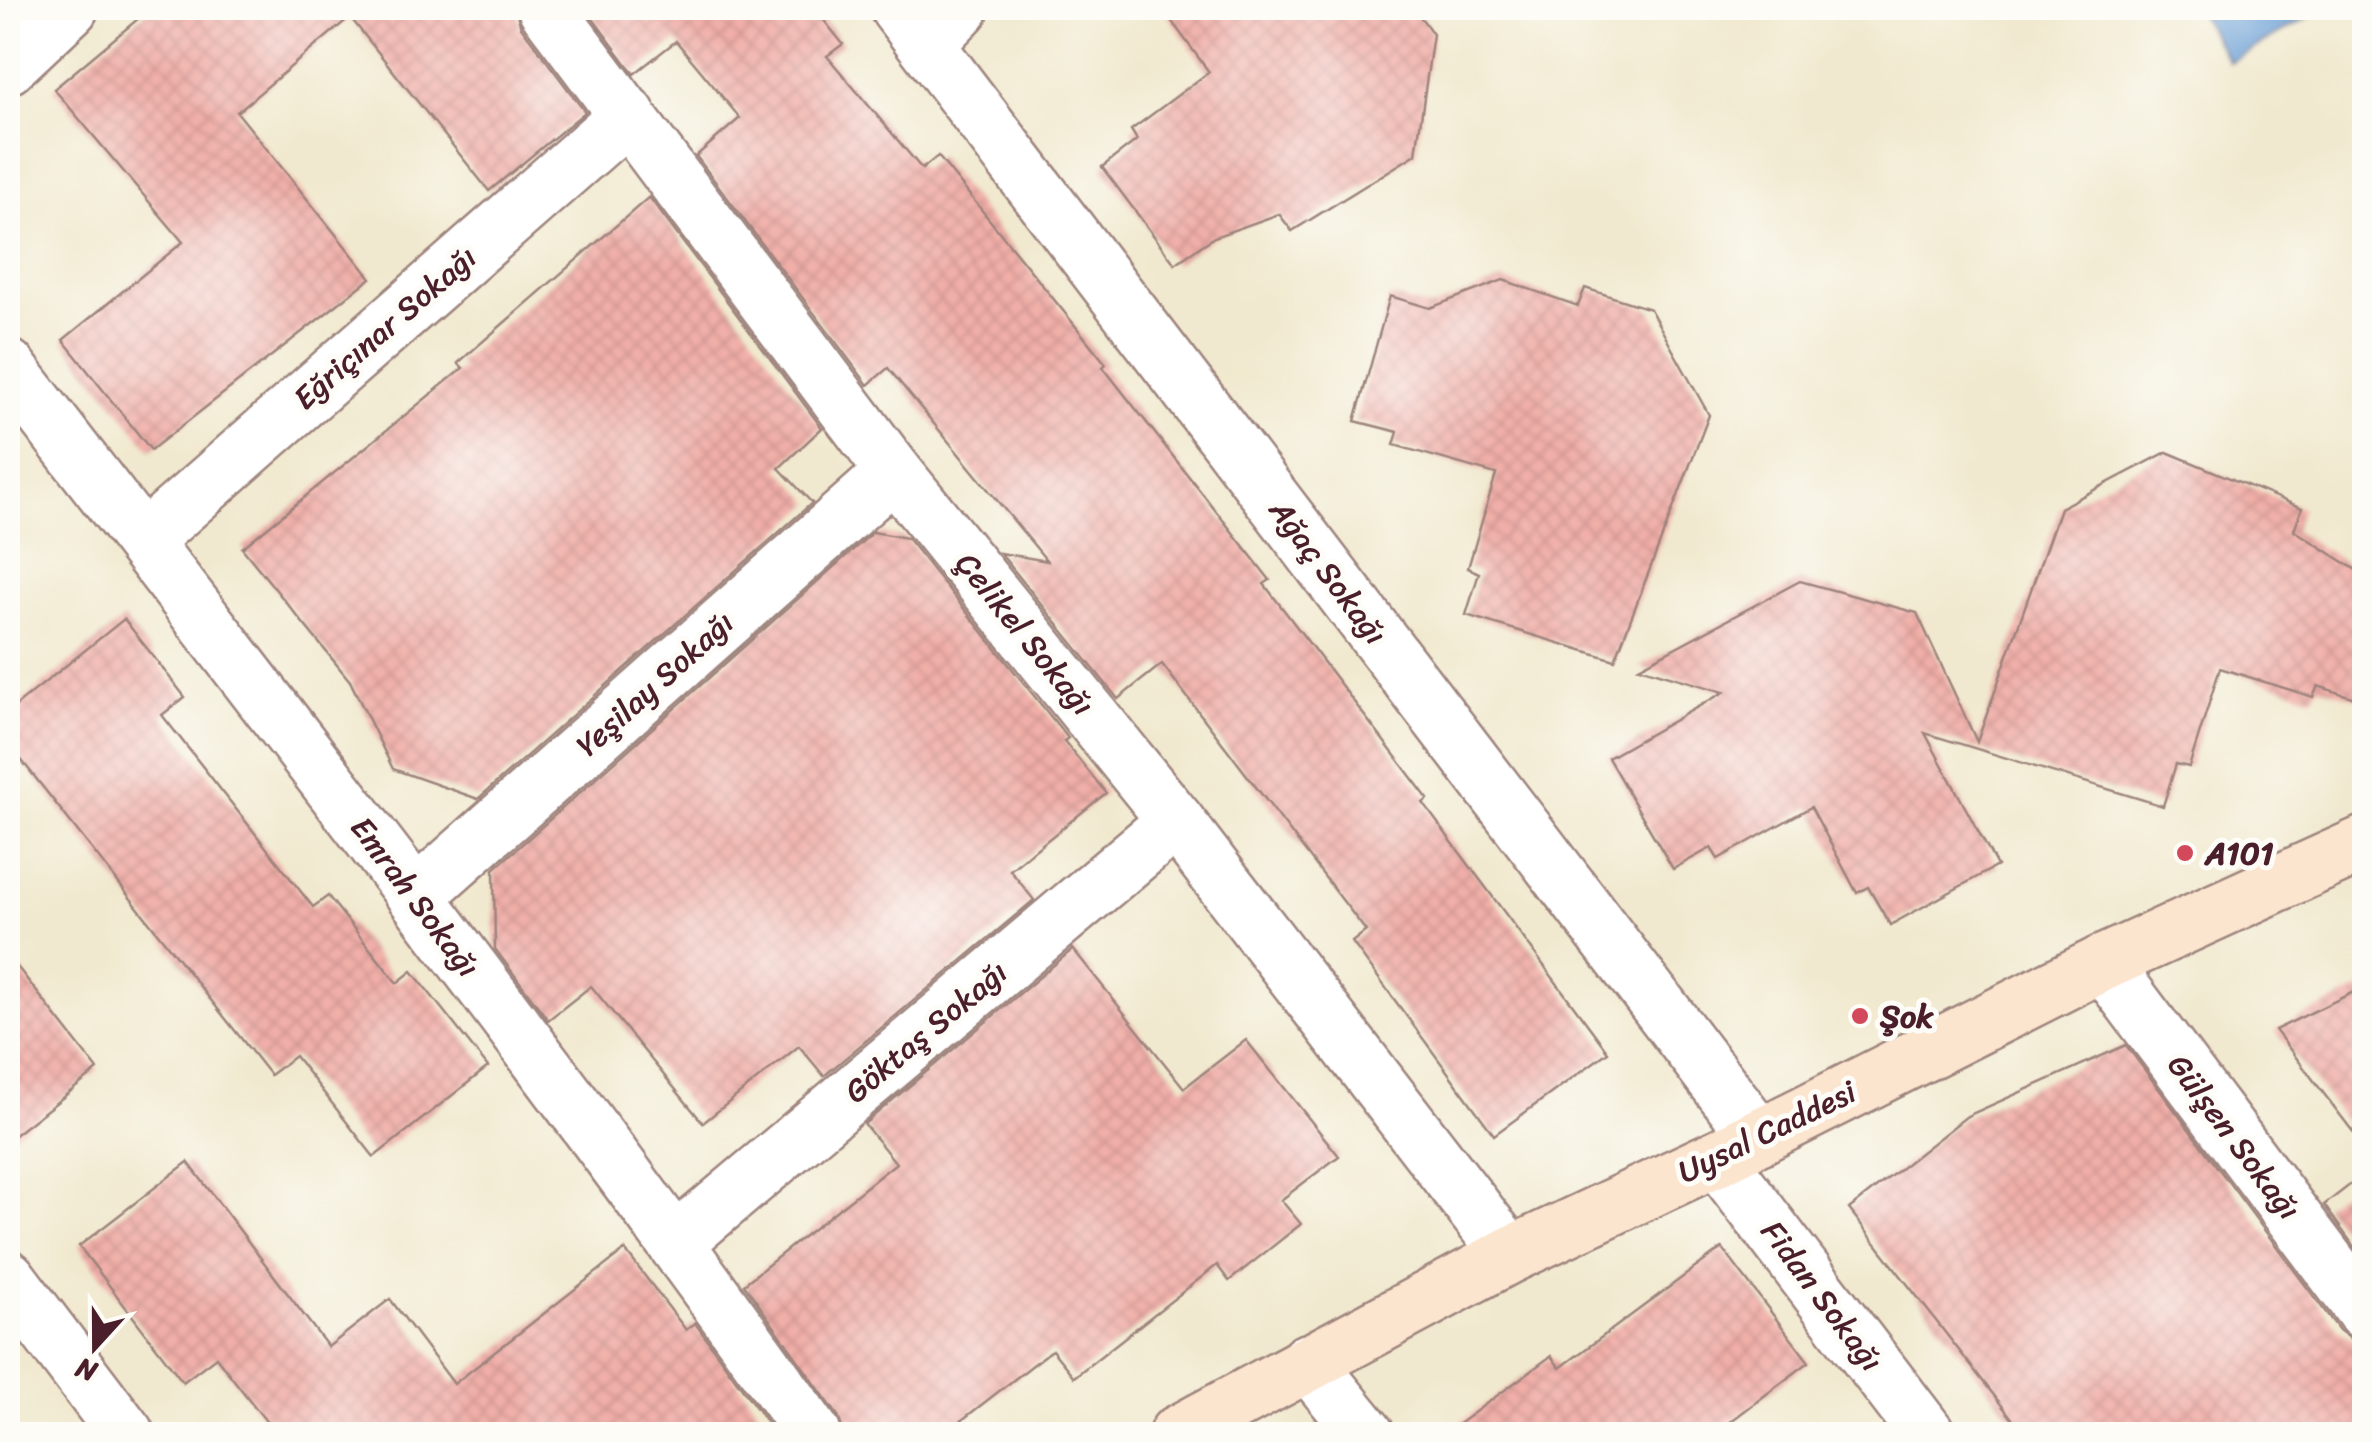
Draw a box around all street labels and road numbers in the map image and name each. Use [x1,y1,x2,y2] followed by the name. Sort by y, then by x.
[280,231,490,425] street label: Eğriçınar Sokağı
[1253,485,1402,658] street label: Ağaç Sokağı
[940,539,1110,729] street label: Çelikel Sokağı
[562,596,748,772] street label: Yeşilay Sokağı
[335,804,495,990] street label: Emrah Sokağı
[831,946,1021,1118] street label: Göktaş Sokağı
[2152,1041,2316,1233] street label: Gülşen Sokağı
[1668,1064,1867,1200] street label: Uysal Caddesi
[1745,1207,1899,1385] street label: Fidan Sokağı

